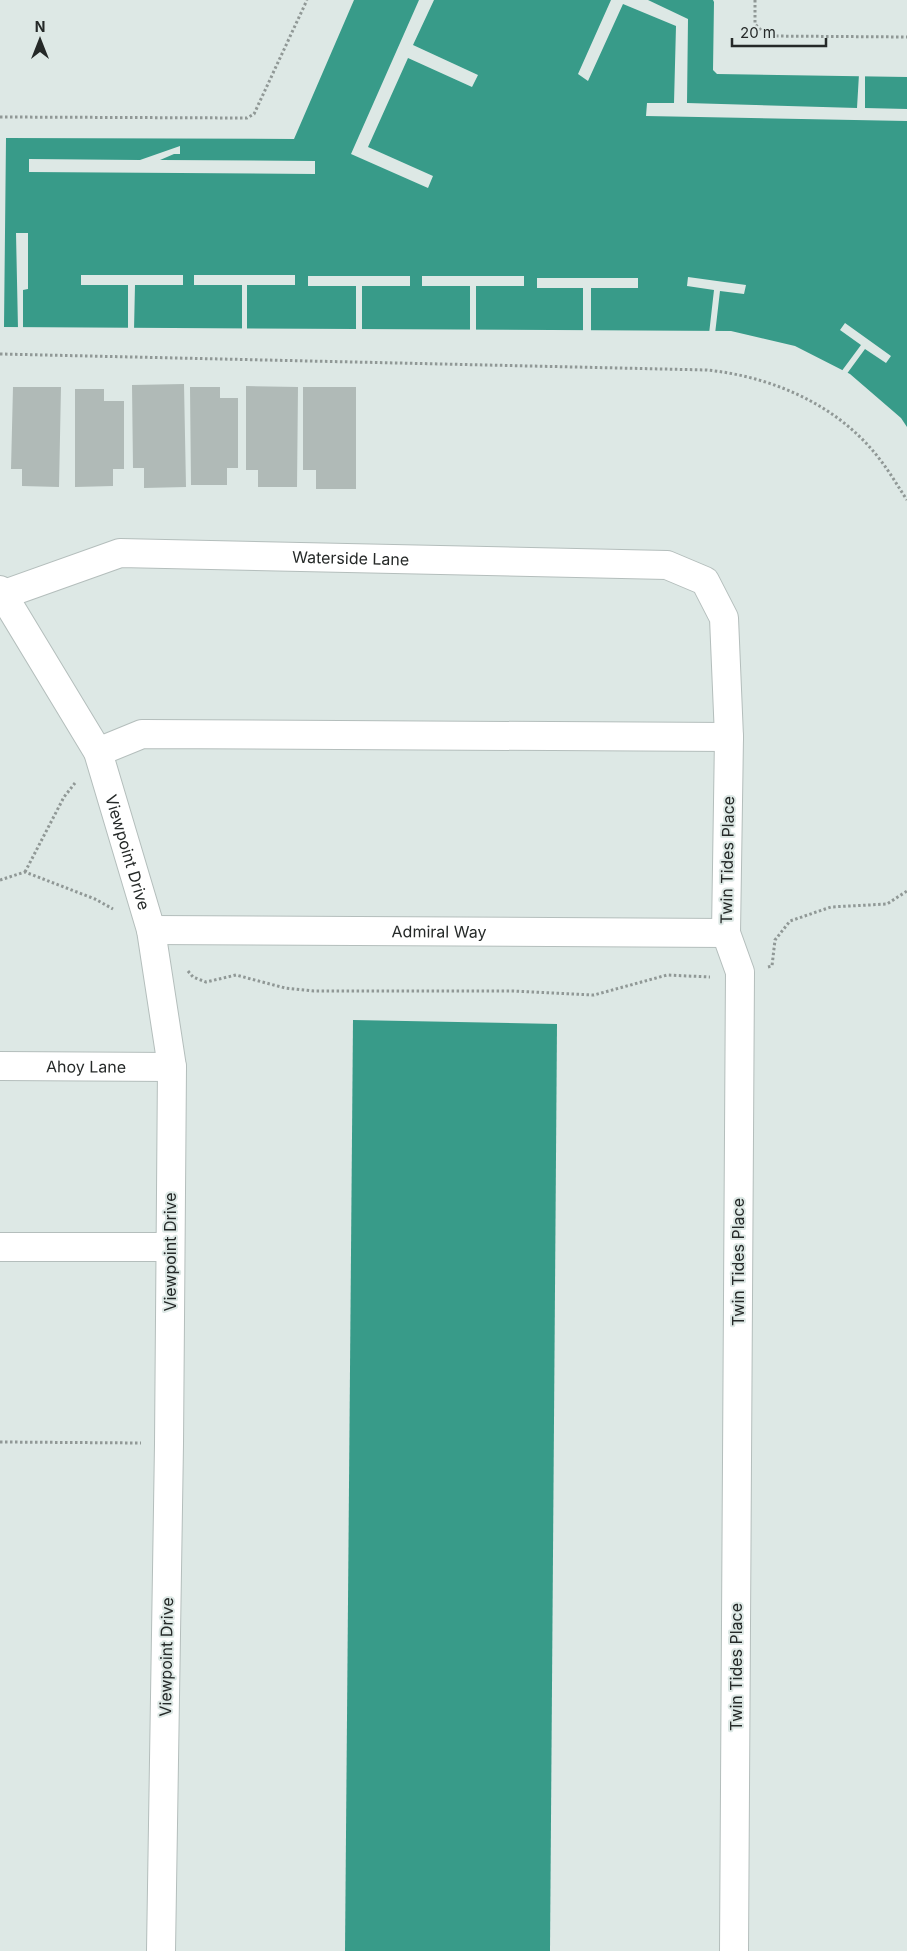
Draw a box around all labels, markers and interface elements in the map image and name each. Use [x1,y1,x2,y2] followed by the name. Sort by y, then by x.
[15,15,65,65] north arrow
[732,15,826,47] scale bar
[35,18,45,35] text: N
[740,23,776,42] text: 20 m
[292,547,409,569] street label: Waterside Lane
[101,792,154,912] street label: Viewpoint Drive
[716,796,738,924] street label: Twin Tides Place
[392,921,486,942] street label: Admiral Way
[46,1056,126,1077] street label: Ahoy Lane
[160,1192,180,1312] street label: Viewpoint Drive
[728,1198,748,1326] street label: Twin Tides Place
[155,1597,177,1717] street label: Viewpoint Drive
[726,1603,746,1731] street label: Twin Tides Place

